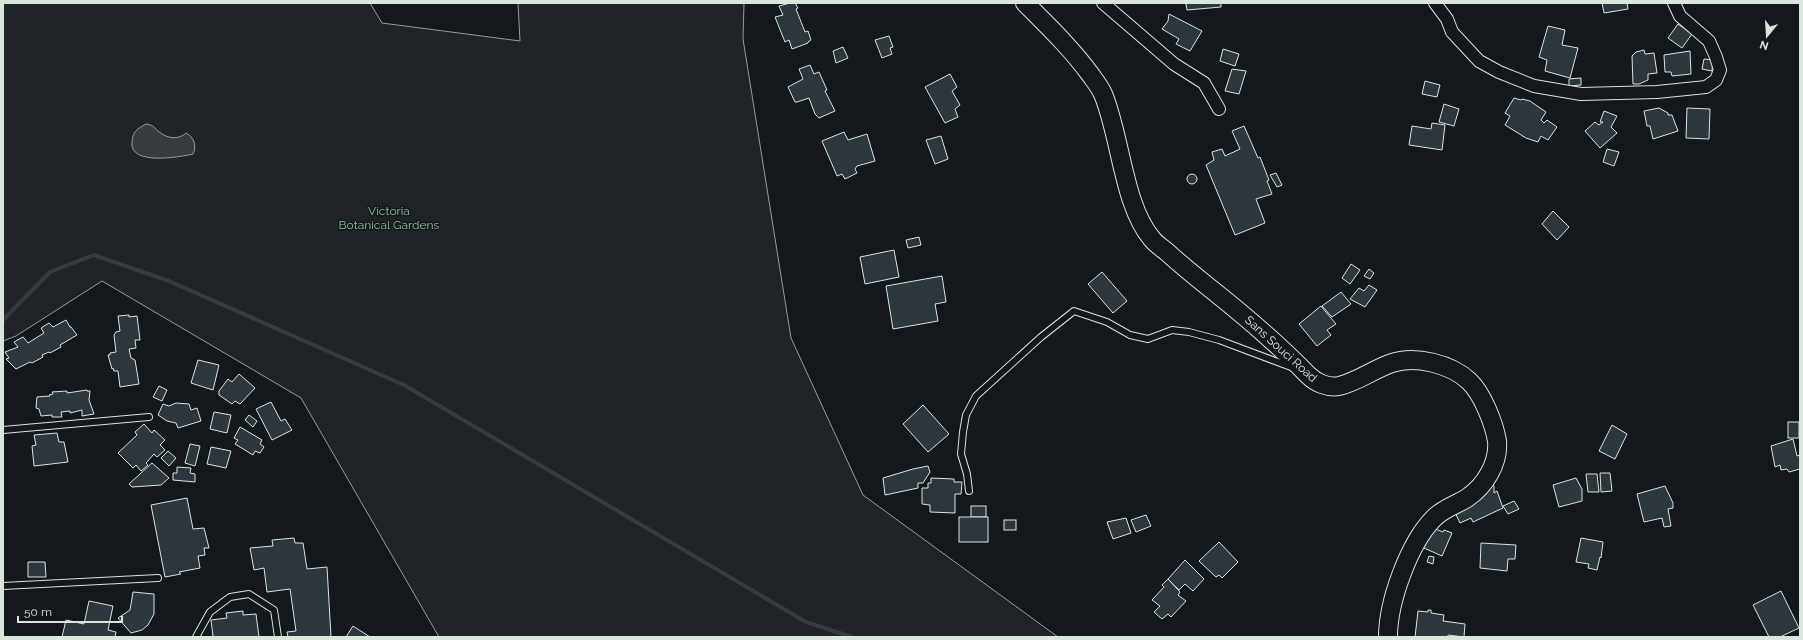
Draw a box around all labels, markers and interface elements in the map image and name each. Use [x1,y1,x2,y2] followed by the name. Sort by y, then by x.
[1747,16,1787,56] north arrow
[1758,38,1770,53] text: N
[339,204,440,232] park label: Victoria Botanical Gardens
[1242,313,1320,385] street label: Sans Souci Road
[18,598,122,624] scale bar
[24,605,52,619] text: 50 m

